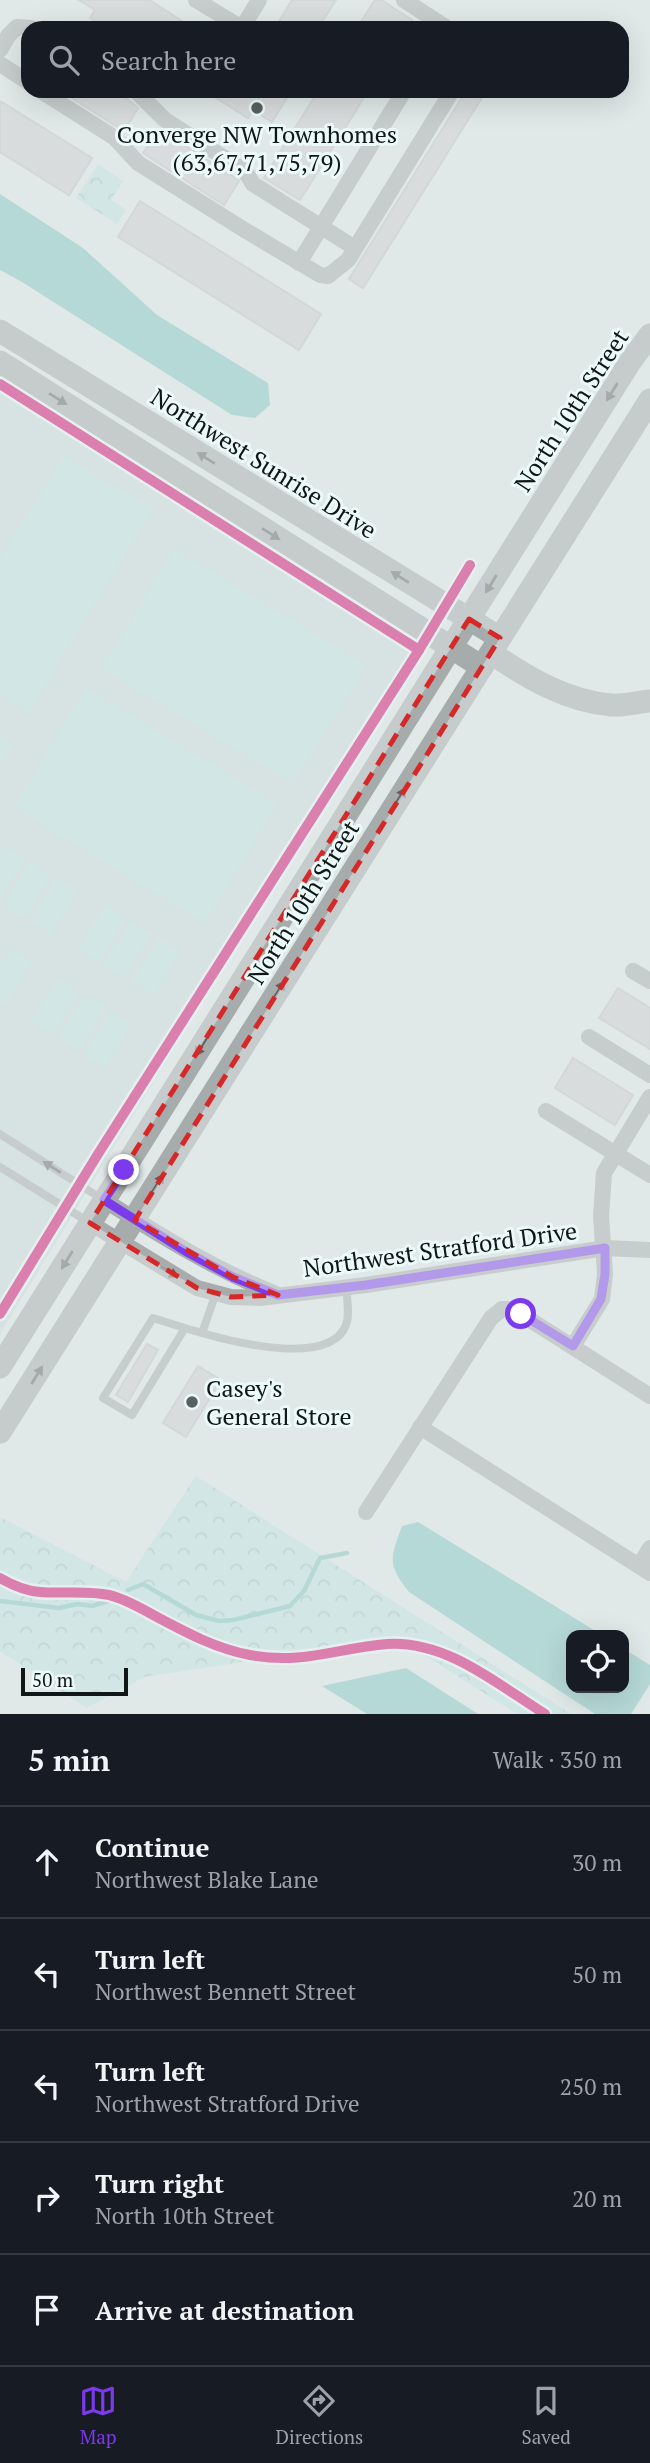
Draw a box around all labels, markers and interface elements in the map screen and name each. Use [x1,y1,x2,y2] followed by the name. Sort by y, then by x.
[21,21,629,98] search box
[45,41,83,79] icon: search
[101,43,236,77] text: Search here
[249,100,265,116] marker: Converge NW Townhomes (63,67,71,75,79)
[117,118,397,178] place label: Converge NW Townhomes (63,67,71,75,79)
[507,323,635,497] street label: North 10th Street
[145,380,383,546] street label: Northwest Sunrise Drive
[605,382,618,401] one-way arrow
[48,392,67,405] one-way arrow
[197,452,216,465] one-way arrow
[261,527,280,540] one-way arrow
[391,571,410,584] one-way arrow
[484,575,497,594] one-way arrow
[394,788,407,807] one-way arrow
[240,814,366,990] street label: North 10th Street
[273,980,286,1000] one-way arrow
[194,1037,207,1057] one-way arrow
[108,1154,139,1185] route end
[43,1161,62,1174] one-way arrow
[152,1173,165,1192] one-way arrow
[301,1214,579,1284] street label: Northwest Stratford Drive
[60,1251,73,1270] one-way arrow
[159,1266,179,1278] one-way arrow
[505,1298,536,1329] route start
[30,1365,43,1384] one-way arrow
[206,1372,352,1432] place label: Casey's General Store
[184,1394,200,1410] marker: Casey's General Store
[566,1630,629,1693] map controls
[566,1630,629,1693] button: locate
[21,1665,128,1697] scale bar
[32,1667,73,1692] text: 50 m
[28,1740,110,1780] text: 5 min
[493,1744,622,1775] text: Walk · 350 m
[95,1830,209,1864] text: Continue
[28,1843,66,1881] icon: ahead
[572,1847,622,1878] text: 30 m
[95,1864,318,1895] text: Northwest Blake Lane
[95,1942,205,1976] text: Turn left
[28,1955,66,1993] icon: left
[572,1959,622,1990] text: 50 m
[95,1976,356,2007] text: Northwest Bennett Street
[95,2054,205,2088] text: Turn left
[28,2067,66,2105] icon: left
[560,2071,622,2102] text: 250 m
[95,2088,360,2119] text: Northwest Stratford Drive
[95,2166,224,2200] text: Turn right
[28,2179,66,2217] icon: right
[572,2183,622,2214] text: 20 m
[95,2200,275,2231] text: North 10th Street
[28,2291,66,2329] icon: arrive
[95,2293,354,2327] text: Arrive at destination
[79,2382,117,2449] tab: Map
[276,2382,363,2449] tab: Directions
[522,2382,571,2449] tab: Saved

